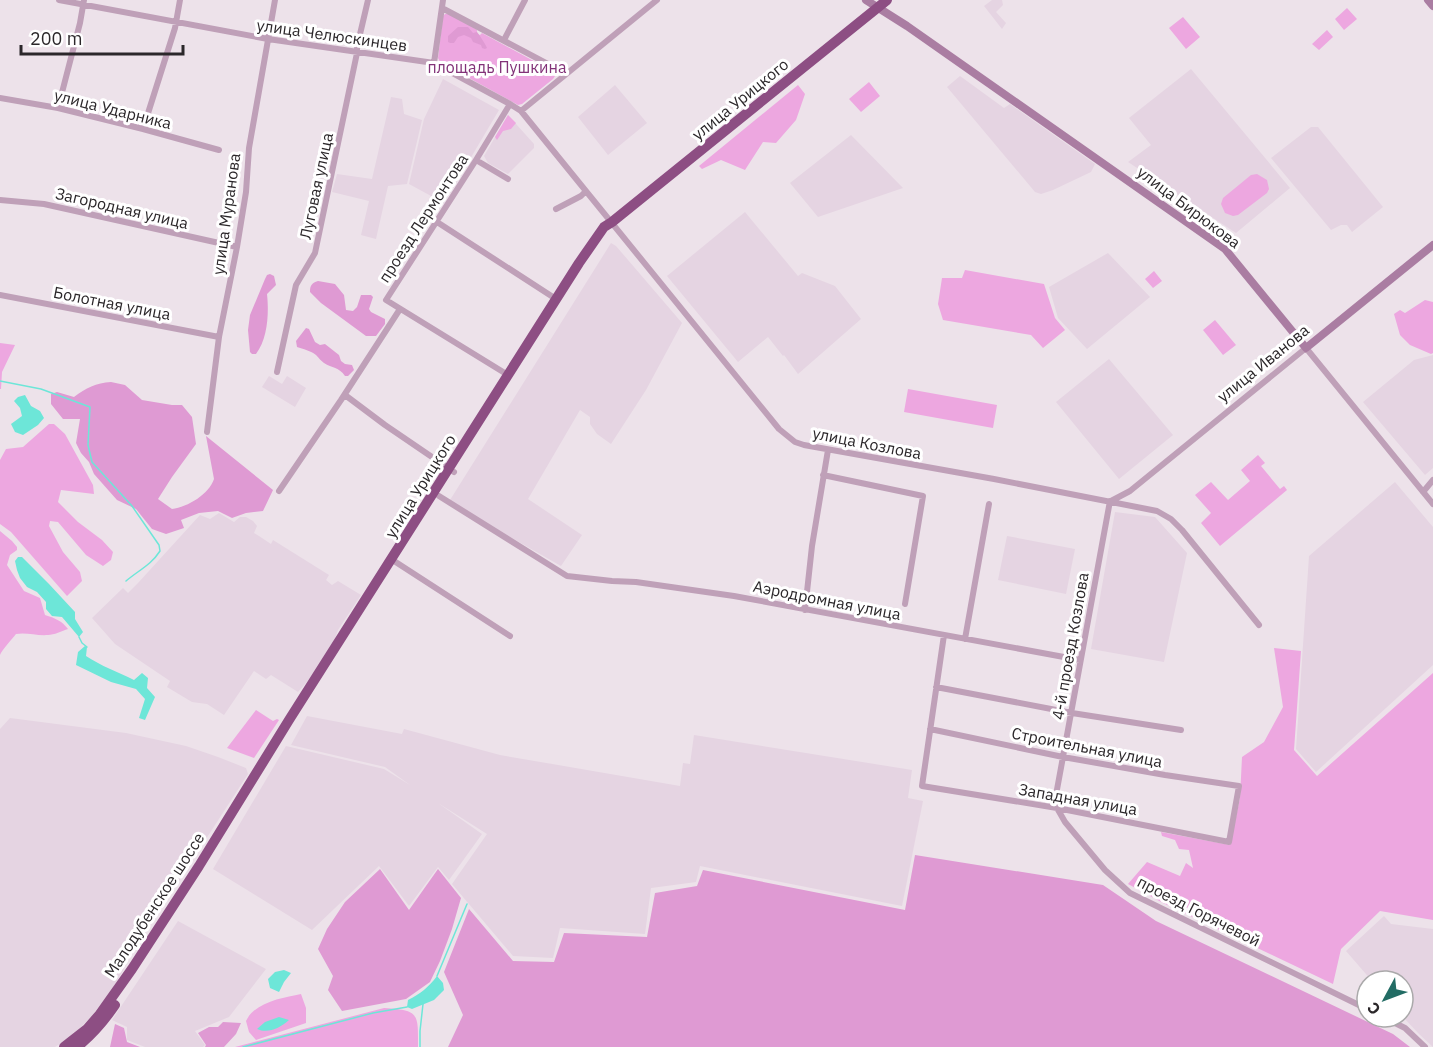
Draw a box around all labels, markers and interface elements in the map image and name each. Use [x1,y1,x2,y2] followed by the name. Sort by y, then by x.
[255,15,409,55] street label: улица Челюскинцев
[21,18,183,56] scale bar
[30,27,82,50] text: 200 m
[688,54,792,144] street label: улица Урицкого
[428,57,567,77] park label: площадь Пушкина
[52,85,174,133] street label: улица Ударника
[295,130,337,241] street label: Луговая улица
[374,149,472,286] street label: проезд Лермонтова
[208,151,245,276] street label: улица Муранова
[1133,162,1245,253] street label: улица Бирюкова
[53,183,191,233] street label: Загородная улица
[52,282,173,324] street label: Болотная улица
[1213,320,1313,406] street label: улица Иванова
[811,423,924,463] street label: улица Козлова
[380,430,460,542] street label: улица Урицкого
[1047,570,1093,721] street label: 4-й проезд Козлова
[751,576,903,624] street label: Аэродромная улица
[1010,723,1165,772] street label: Строительная улица
[1017,779,1139,819] street label: Западная улица
[100,829,208,981] street label: Малодубенское шоссе
[1134,871,1264,951] street label: проезд Горячевой
[1355,969,1415,1029] north arrow
[1363,998,1385,1019] text: С

